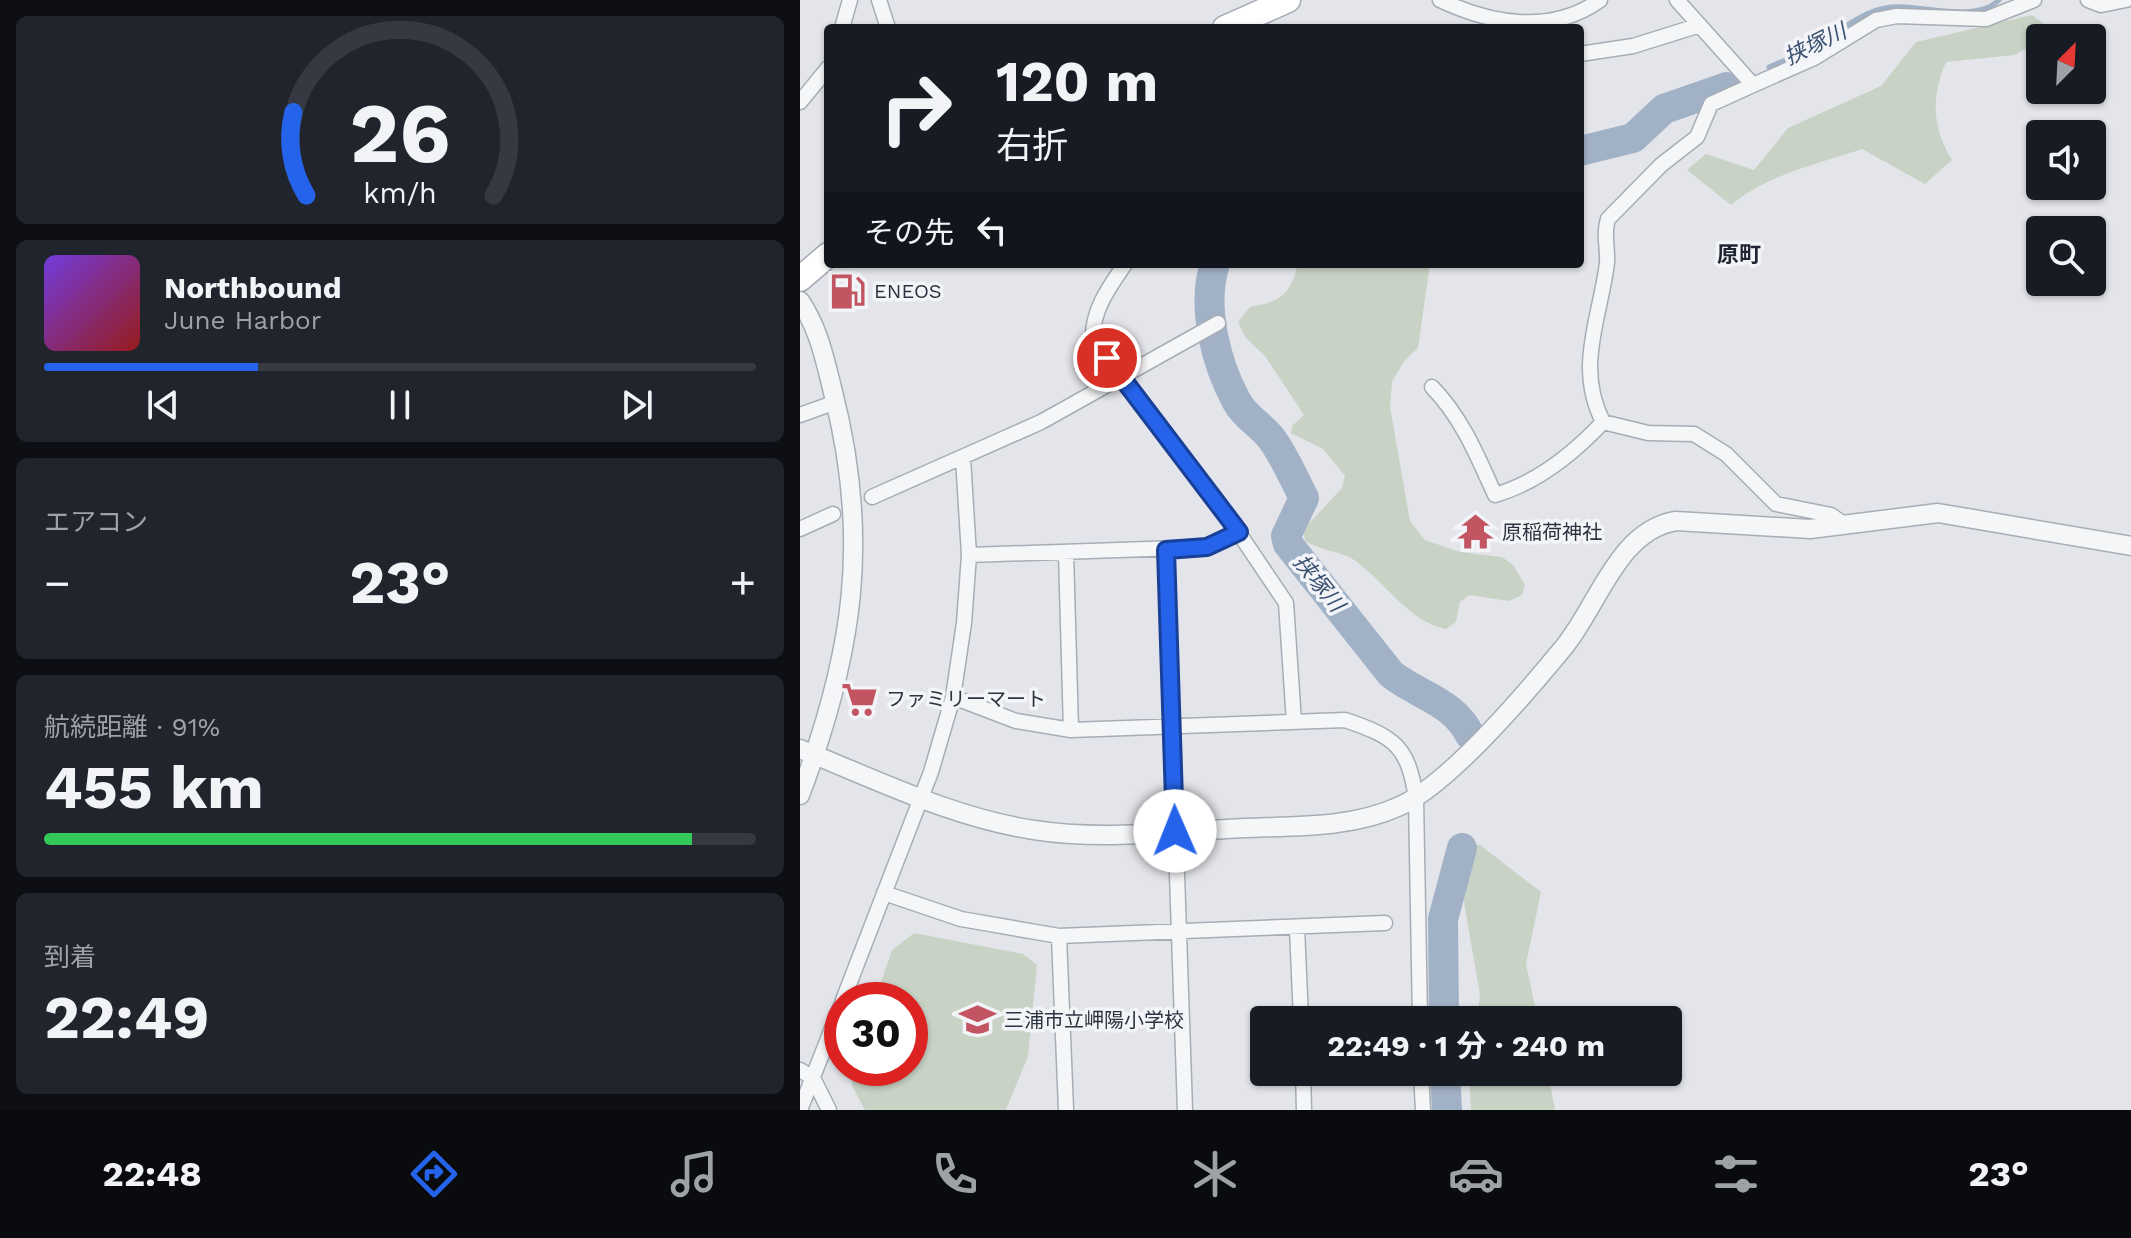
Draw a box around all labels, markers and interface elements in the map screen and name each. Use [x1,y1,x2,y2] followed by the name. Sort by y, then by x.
[1780,17,1852,70] water label: 挟塚川
[2026,24,2106,104] north arrow
[2026,24,2106,296] map controls
[996,49,1158,115] text: 120 m
[864,56,968,160] icon: right
[350,85,450,182] text: 26
[2026,120,2106,200] button: sound
[996,125,1068,167] text: 右折
[363,176,437,210] text: km/h
[970,208,1014,252] icon: left
[864,215,954,250] text: その先
[2026,216,2106,296] button: search
[1717,242,1761,267] district label: 原町
[164,270,341,305] text: Northbound
[829,272,867,310] fuel station icon: ENEOS
[874,279,942,303] place label: ENEOS
[164,305,321,335] text: June Harbor
[1073,324,1141,392] pin
[1085,336,1129,380] icon: arrive
[141,383,185,427] icon: previous
[378,383,422,427] icon: pause
[615,383,659,427] icon: next
[44,507,148,537] text: エアコン
[1457,513,1495,551] temple icon: 原稲荷神社
[1502,520,1602,544] place label: 原稲荷神社
[349,547,451,618] text: 23°
[1289,549,1351,618] water label: 挟塚川
[44,557,71,609] text: −
[729,557,756,609] text: +
[841,680,879,718] supermarket icon: ファミリーマート
[886,687,1046,711] place label: ファミリーマート
[44,712,220,742] text: 航続距離 · 91%
[44,752,264,823] text: 455 km
[1133,789,1217,873] position arrow
[44,942,96,972] text: 到着
[44,982,209,1053] text: 22:49
[824,982,928,1086] speed limit sign: 30
[959,1001,997,1039] school or university icon: 三浦市立岬陽小学校
[1004,1008,1184,1032] place label: 三浦市立岬陽小学校
[1327,1028,1605,1063] text: 22:49 · 1 分 · 240 m
[406,1146,462,1202] icon: directions
[666,1146,722,1202] icon: music
[927,1146,983,1202] icon: phone
[1187,1146,1243,1202] icon: climate
[1448,1146,1504,1202] icon: car
[1708,1146,1764,1202] icon: filters
[102,1153,202,1195] text: 22:48
[1968,1153,2029,1195] text: 23°

